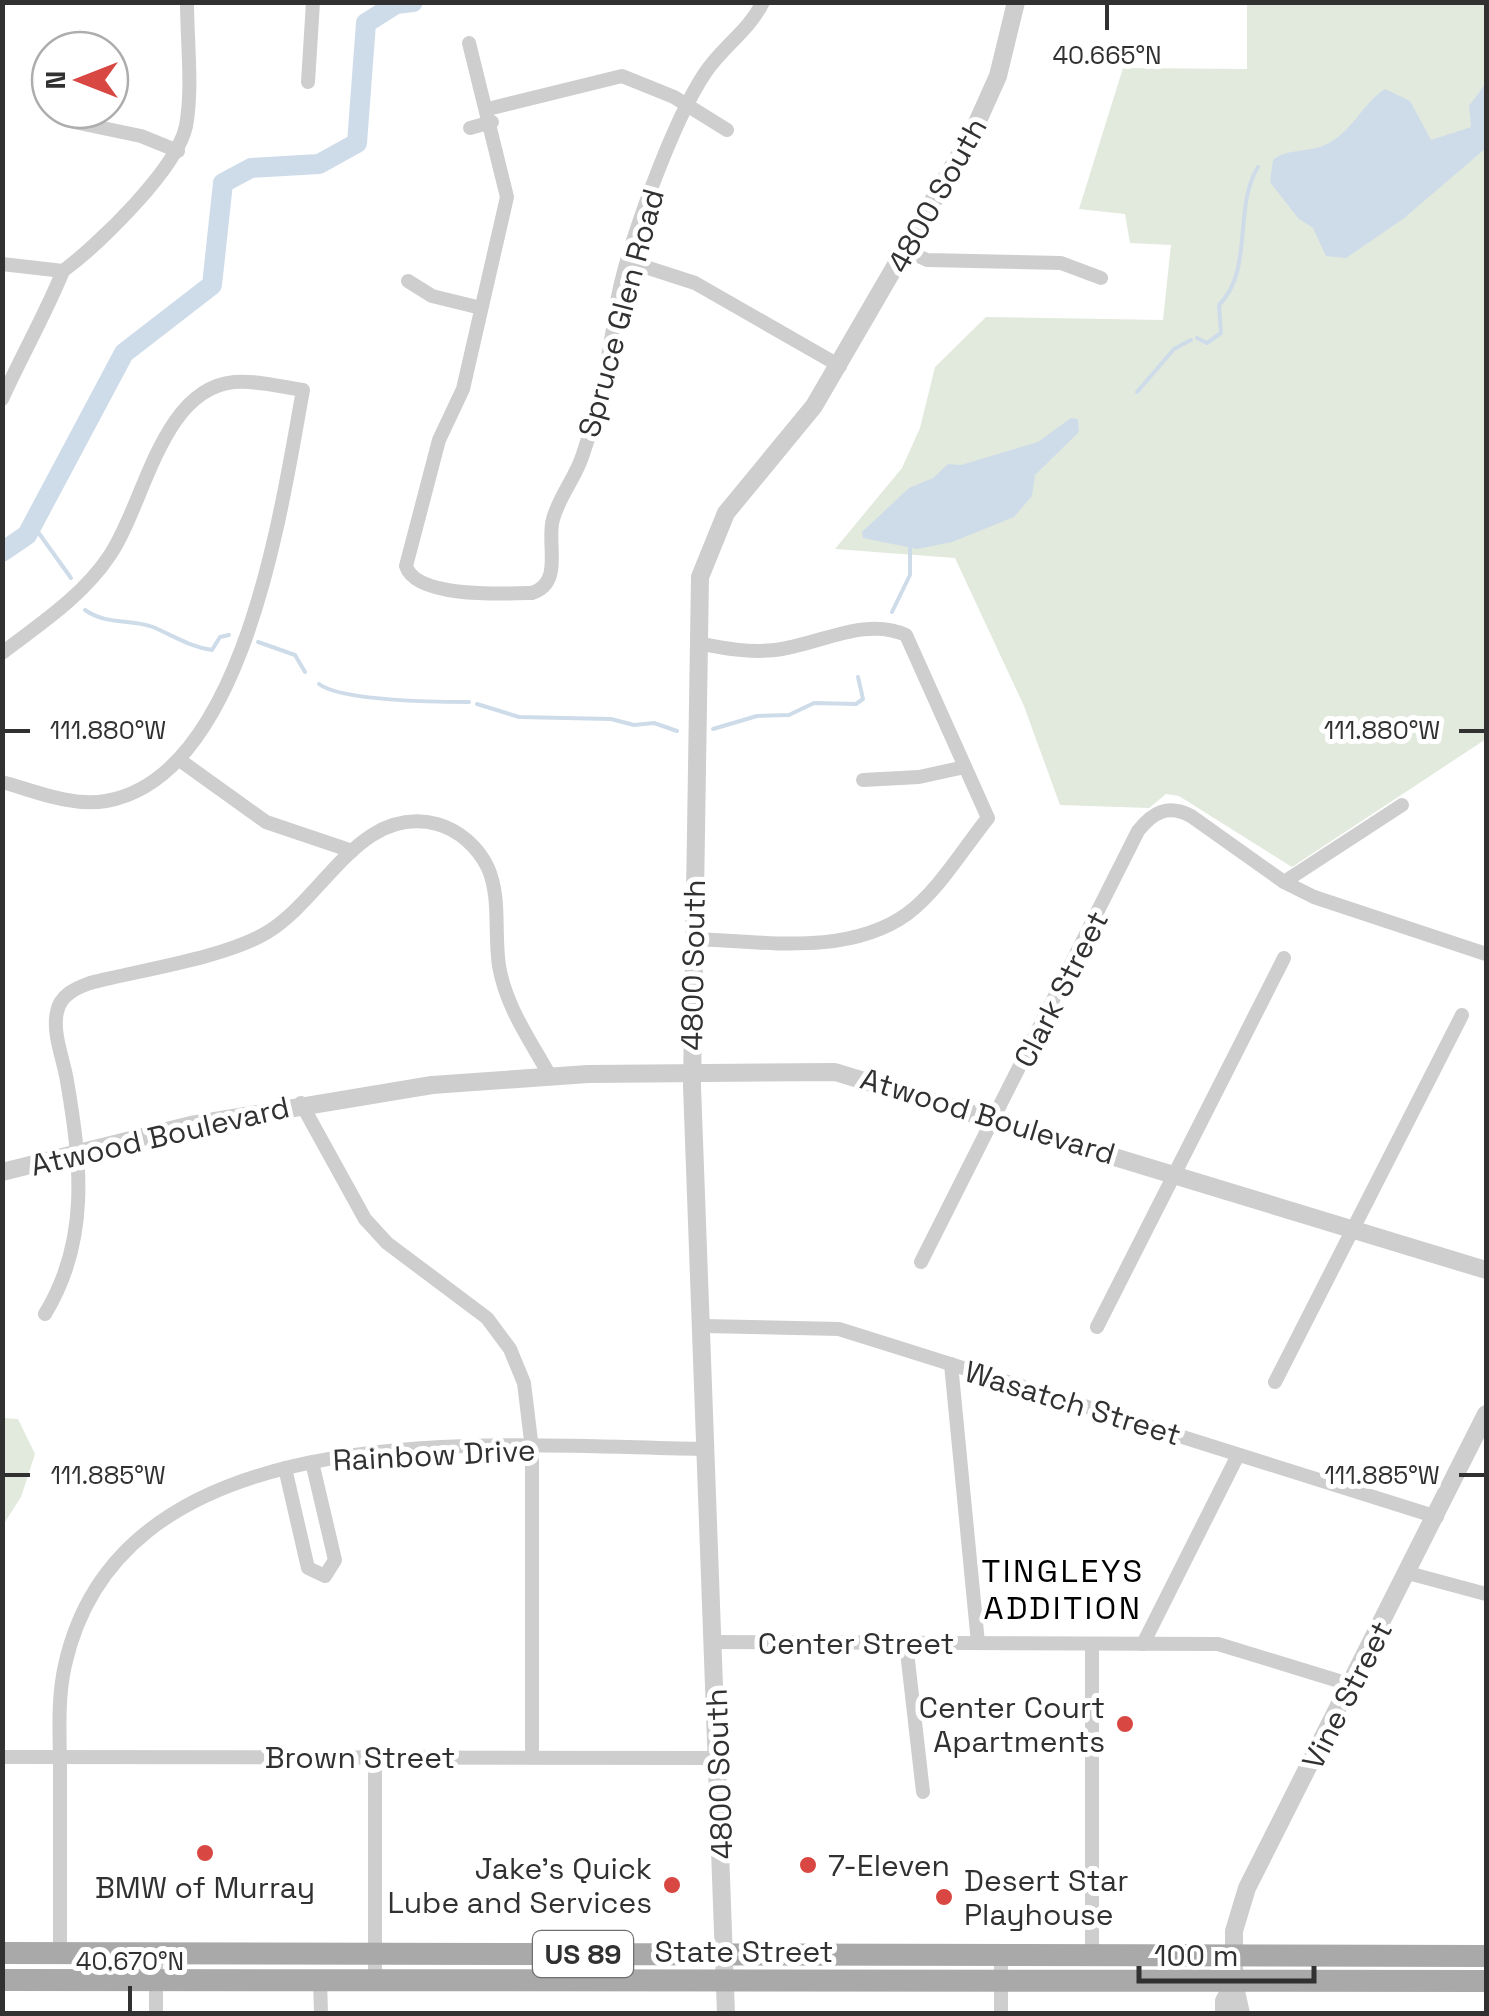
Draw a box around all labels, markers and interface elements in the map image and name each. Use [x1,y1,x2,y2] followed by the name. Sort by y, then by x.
[30,30,130,130] north arrow
[1052,39,1162,71] text: 40.665°N
[37,71,73,89] text: N
[878,111,996,279] street label: 4800 South
[569,185,673,441] street label: Spruce Glen Road
[50,714,166,746] text: 111.880°W
[1324,714,1440,746] text: 111.880°W
[672,879,714,1051] street label: 4800 South
[1005,904,1117,1074] street label: Clark Street
[856,1059,1120,1173] street label: Atwood Boulevard
[27,1087,293,1185] street label: Atwood Boulevard
[960,1352,1186,1454] street label: Wasatch Street
[332,1430,536,1480] street label: Rainbow Drive
[50,1459,166,1491] text: 111.885°W
[1324,1459,1440,1491] text: 111.885°W
[981,1551,1145,1628] district label: TINGLEYS ADDITION
[1293,1614,1401,1776] street label: Vine Street
[758,1624,954,1663] street label: Center Street
[697,1688,741,1860] street label: 4800 South
[919,1688,1105,1761] place label: Center Court Apartments
[1114,1713,1136,1735] marker: Center Court Apartments
[265,1738,455,1777] street label: Brown Street
[194,1842,216,1864] marker: BMW of Murray
[828,1846,950,1885] place label: 7-Eleven
[387,1849,652,1922] place label: Jake's Quick Lube and Services
[797,1854,819,1876] marker: 7-Eleven
[964,1861,1129,1934] place label: Desert Star Playhouse
[95,1868,315,1907] place label: BMW of Murray
[661,1874,683,1896] marker: Jake's Quick Lube and Services
[933,1886,955,1908] marker: Desert Star Playhouse
[1139,1921,1314,1983] scale bar
[533,1931,633,1977] road number: US 89
[655,1932,833,1971] street label: State Street
[1154,1936,1239,1975] text: 100 m
[76,1945,184,1977] text: 40.670°N

